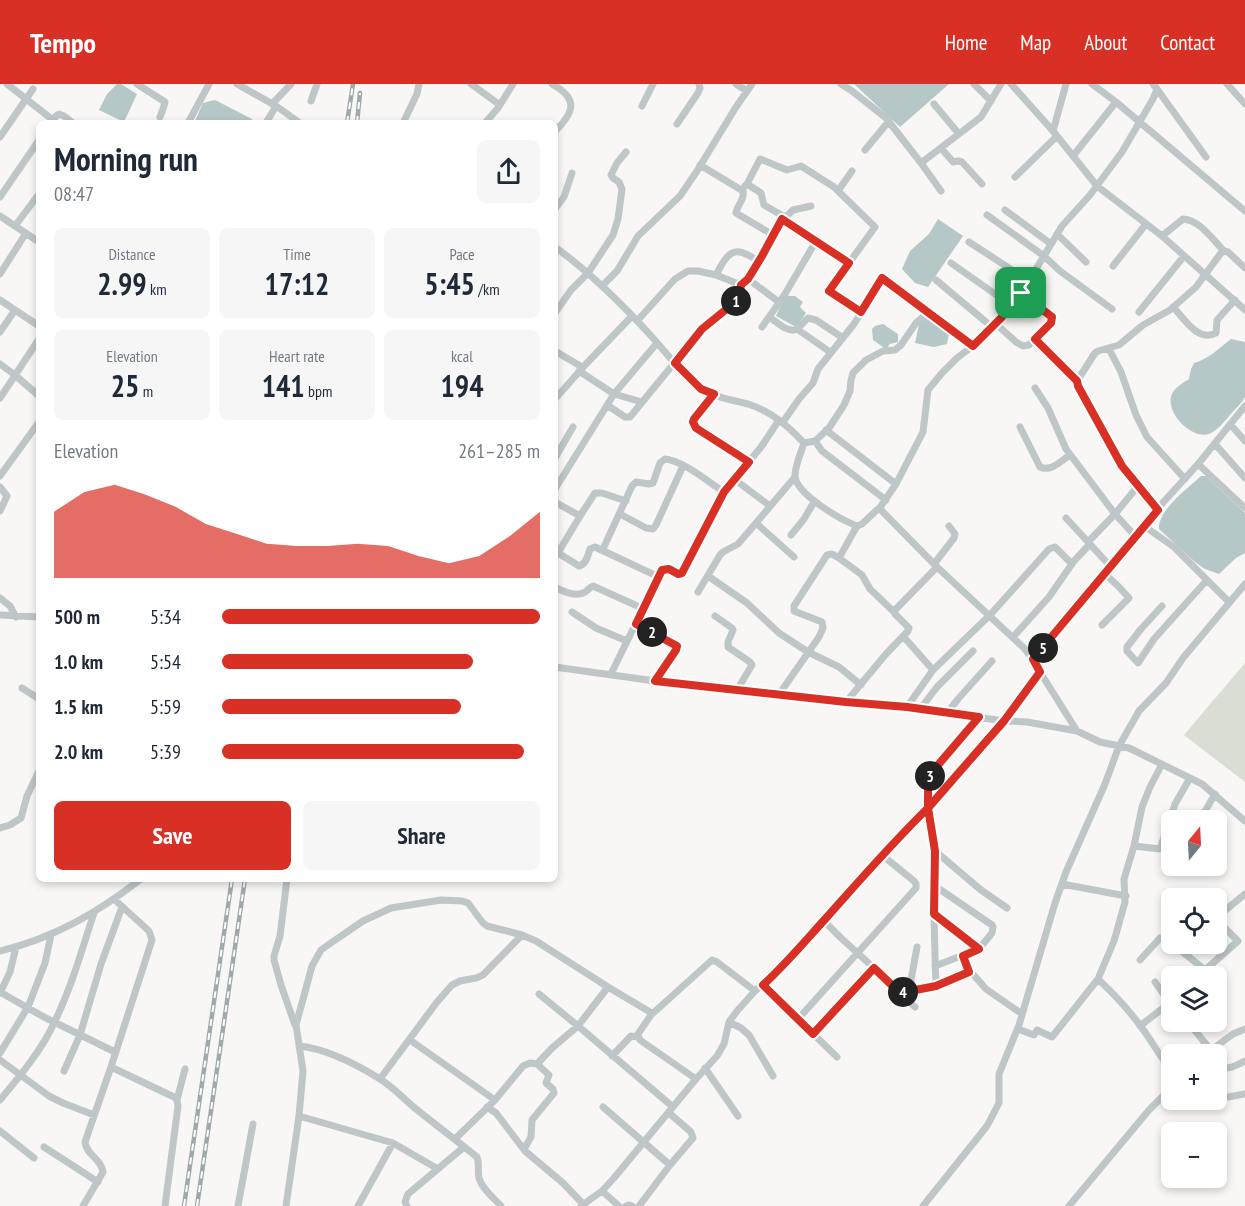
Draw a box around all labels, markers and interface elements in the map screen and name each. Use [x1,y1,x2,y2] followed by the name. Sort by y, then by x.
[30,24,96,61] text: Tempo
[945,29,987,56] text: Home
[1020,29,1051,56] text: Map
[1084,29,1127,56] text: About
[1160,29,1215,56] text: Contact
[54,137,198,180] text: Morning run
[477,140,540,203] button: share
[54,181,94,207] text: 08:47
[108,244,156,264] text: Distance
[283,244,311,264] text: Time
[449,244,475,264] text: Pace
[97,264,147,303] text: 2.99
[265,264,329,303] text: 17:12
[424,264,475,303] text: 5:45
[995,267,1046,318] pin
[1004,276,1037,309] icon: arrive
[147,279,167,299] text: km
[475,279,500,299] text: /km
[721,286,751,316] pin: 1
[732,291,740,311] text: 1
[106,346,158,366] text: Elevation
[269,346,325,366] text: Heart rate
[451,346,473,366] text: kcal
[111,366,139,405] text: 25
[262,366,305,405] text: 141
[440,366,484,405] text: 194
[139,381,153,401] text: m
[305,381,332,401] text: bpm
[54,438,118,464] text: Elevation
[458,438,540,464] text: 261–285 m
[54,604,100,630] text: 500 m
[150,604,181,630] text: 5:34
[637,617,667,647] pin: 2
[648,622,656,642] text: 2
[1028,633,1058,663] pin: 5
[1039,638,1047,658] text: 5
[54,649,103,675] text: 1.0 km
[150,649,181,675] text: 5:54
[54,694,103,720] text: 1.5 km
[150,694,181,720] text: 5:59
[54,739,103,765] text: 2.0 km
[150,739,181,765] text: 5:39
[915,761,945,791] pin: 3
[926,766,934,786] text: 3
[54,801,291,870] button: Save
[303,801,540,870] button: Share
[1161,810,1227,876] north arrow
[1161,810,1227,1188] map controls
[1161,888,1227,954] button: locate
[1161,966,1227,1032] button: layers
[888,977,918,1007] pin: 4
[899,982,907,1002] text: 4
[1161,1044,1227,1110] button: +
[1161,1122,1227,1188] button: −

